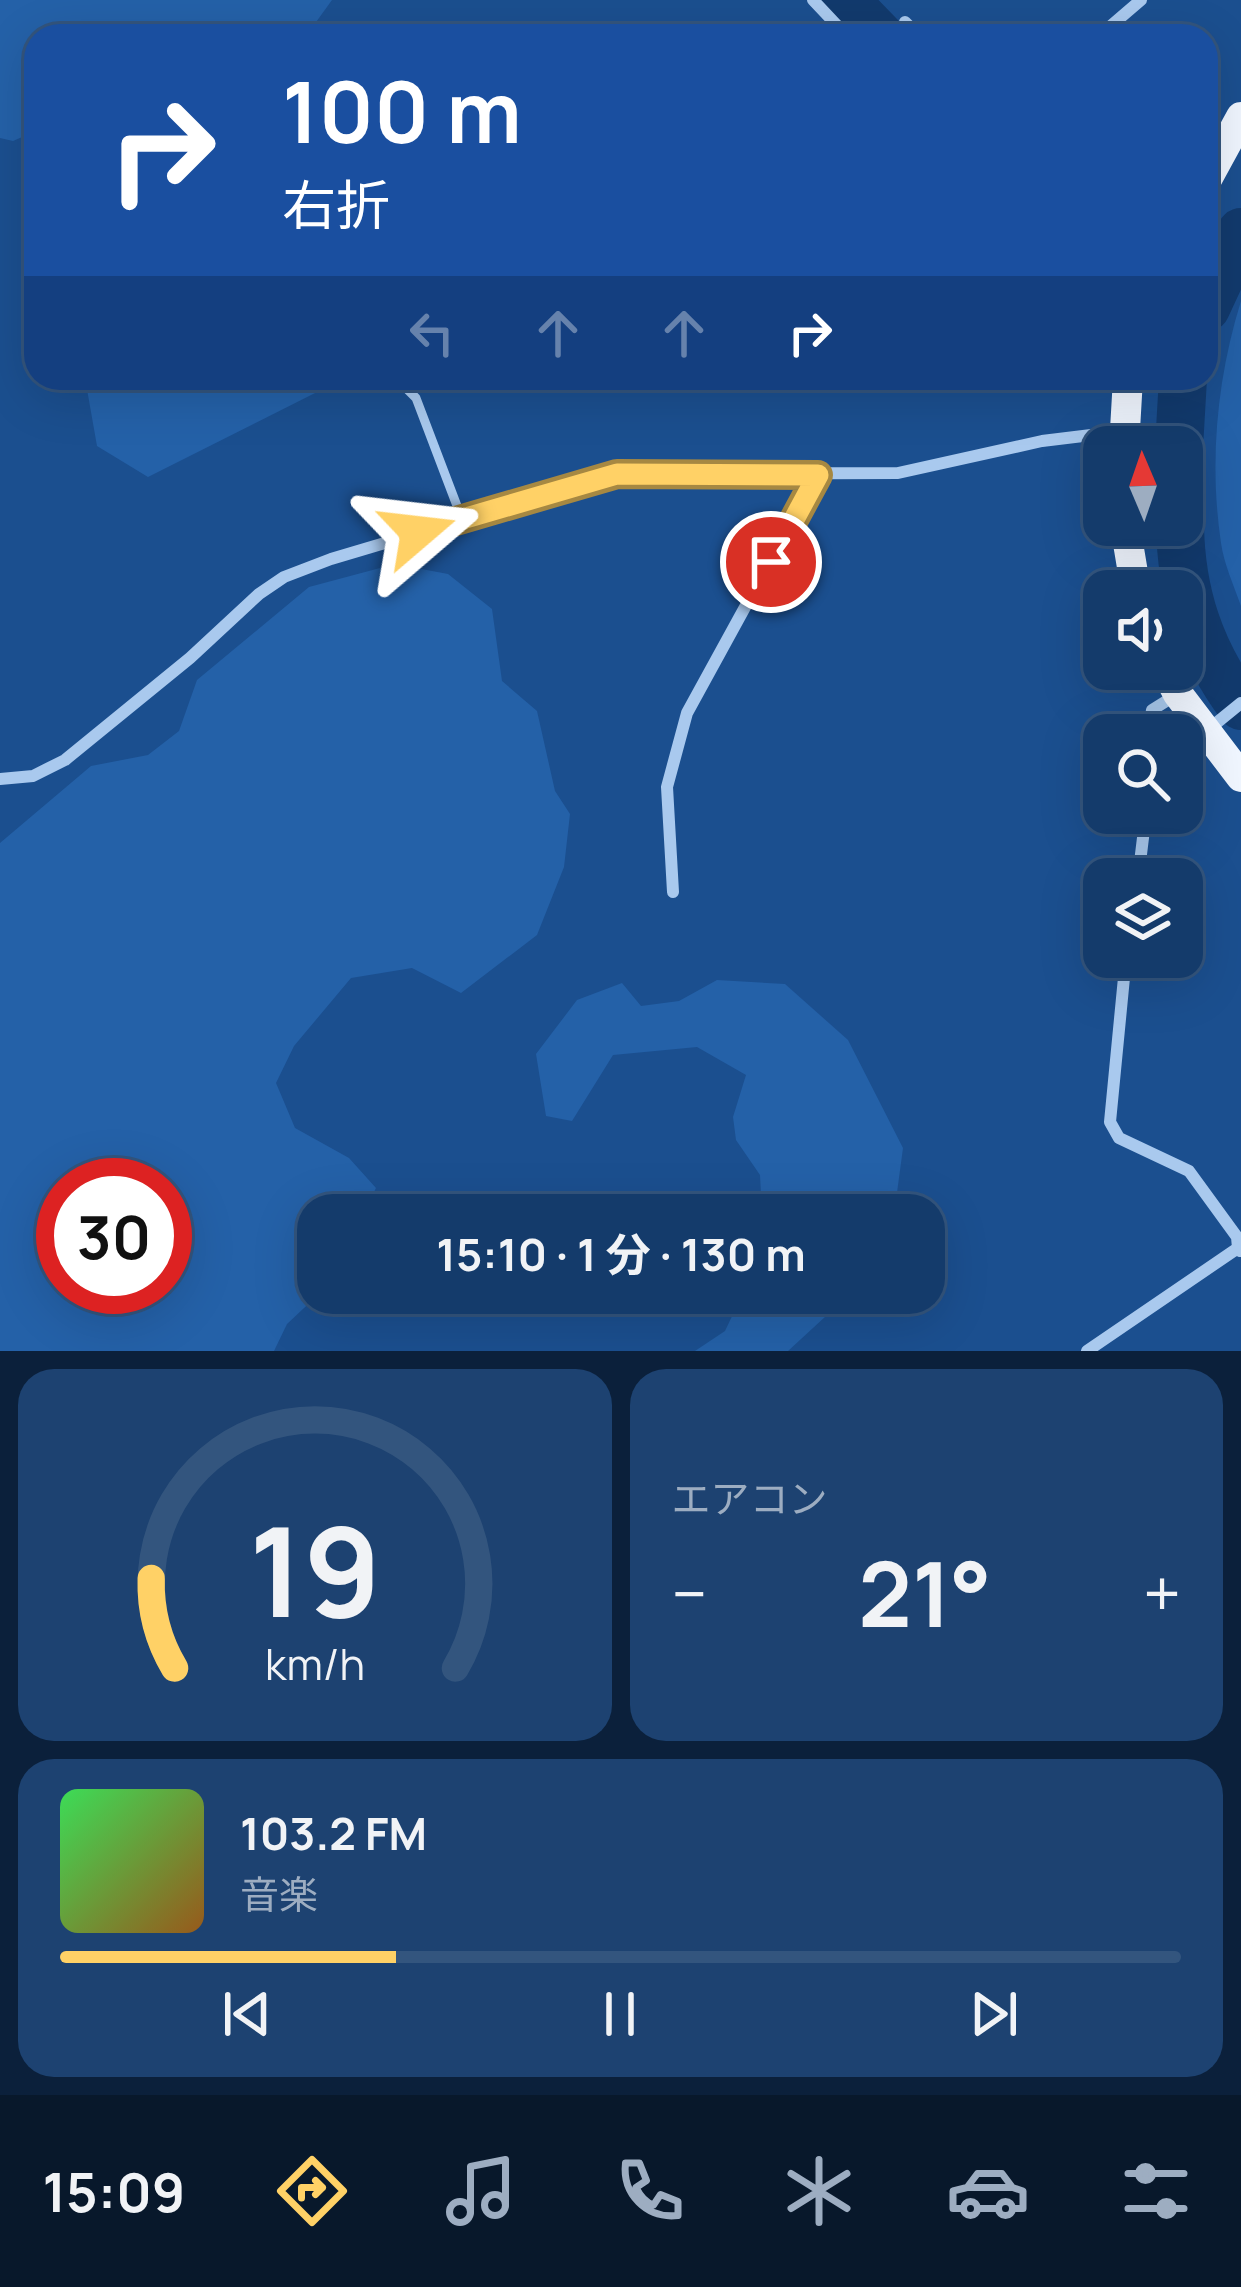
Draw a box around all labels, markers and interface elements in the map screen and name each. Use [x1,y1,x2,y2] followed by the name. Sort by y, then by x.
[282,53,522,168] text: 100 m
[84,72,240,228] icon: right
[282,167,390,241] text: 右折
[399,300,465,366] icon: left
[525,300,591,366] icon: ahead
[651,300,717,366] icon: ahead
[777,300,843,366] icon: right
[1083,426,1203,546] north arrow
[1083,426,1203,978] map controls
[355,469,481,595] position arrow
[720,511,822,613] pin
[738,529,804,595] icon: arrive
[1083,570,1203,690] button: sound
[1083,714,1203,834] button: search
[1083,858,1203,978] button: layers
[36,1158,192,1314] speed limit sign: 30
[436,1223,806,1285] text: 15:10 · 1 分 · 130 m
[672,1471,828,1525] text: エアコン
[249,1484,381,1654] text: 19
[858,1531,992,1654] text: 21°
[672,1548,707,1638] text: −
[1143,1548,1181,1638] text: +
[265,1634,365,1693] text: km/h
[240,1802,427,1864] text: 103.2 FM
[240,1867,318,1921] text: 音楽
[214,1981,280,2047] icon: previous
[587,1981,653,2047] icon: pause
[961,1981,1027,2047] icon: next
[270,2149,354,2233] icon: directions
[439,2149,523,2233] icon: music
[608,2149,692,2233] icon: phone
[777,2149,861,2233] icon: climate
[946,2149,1030,2233] icon: car
[1114,2149,1198,2233] icon: filters
[42,2154,185,2228] text: 15:09

